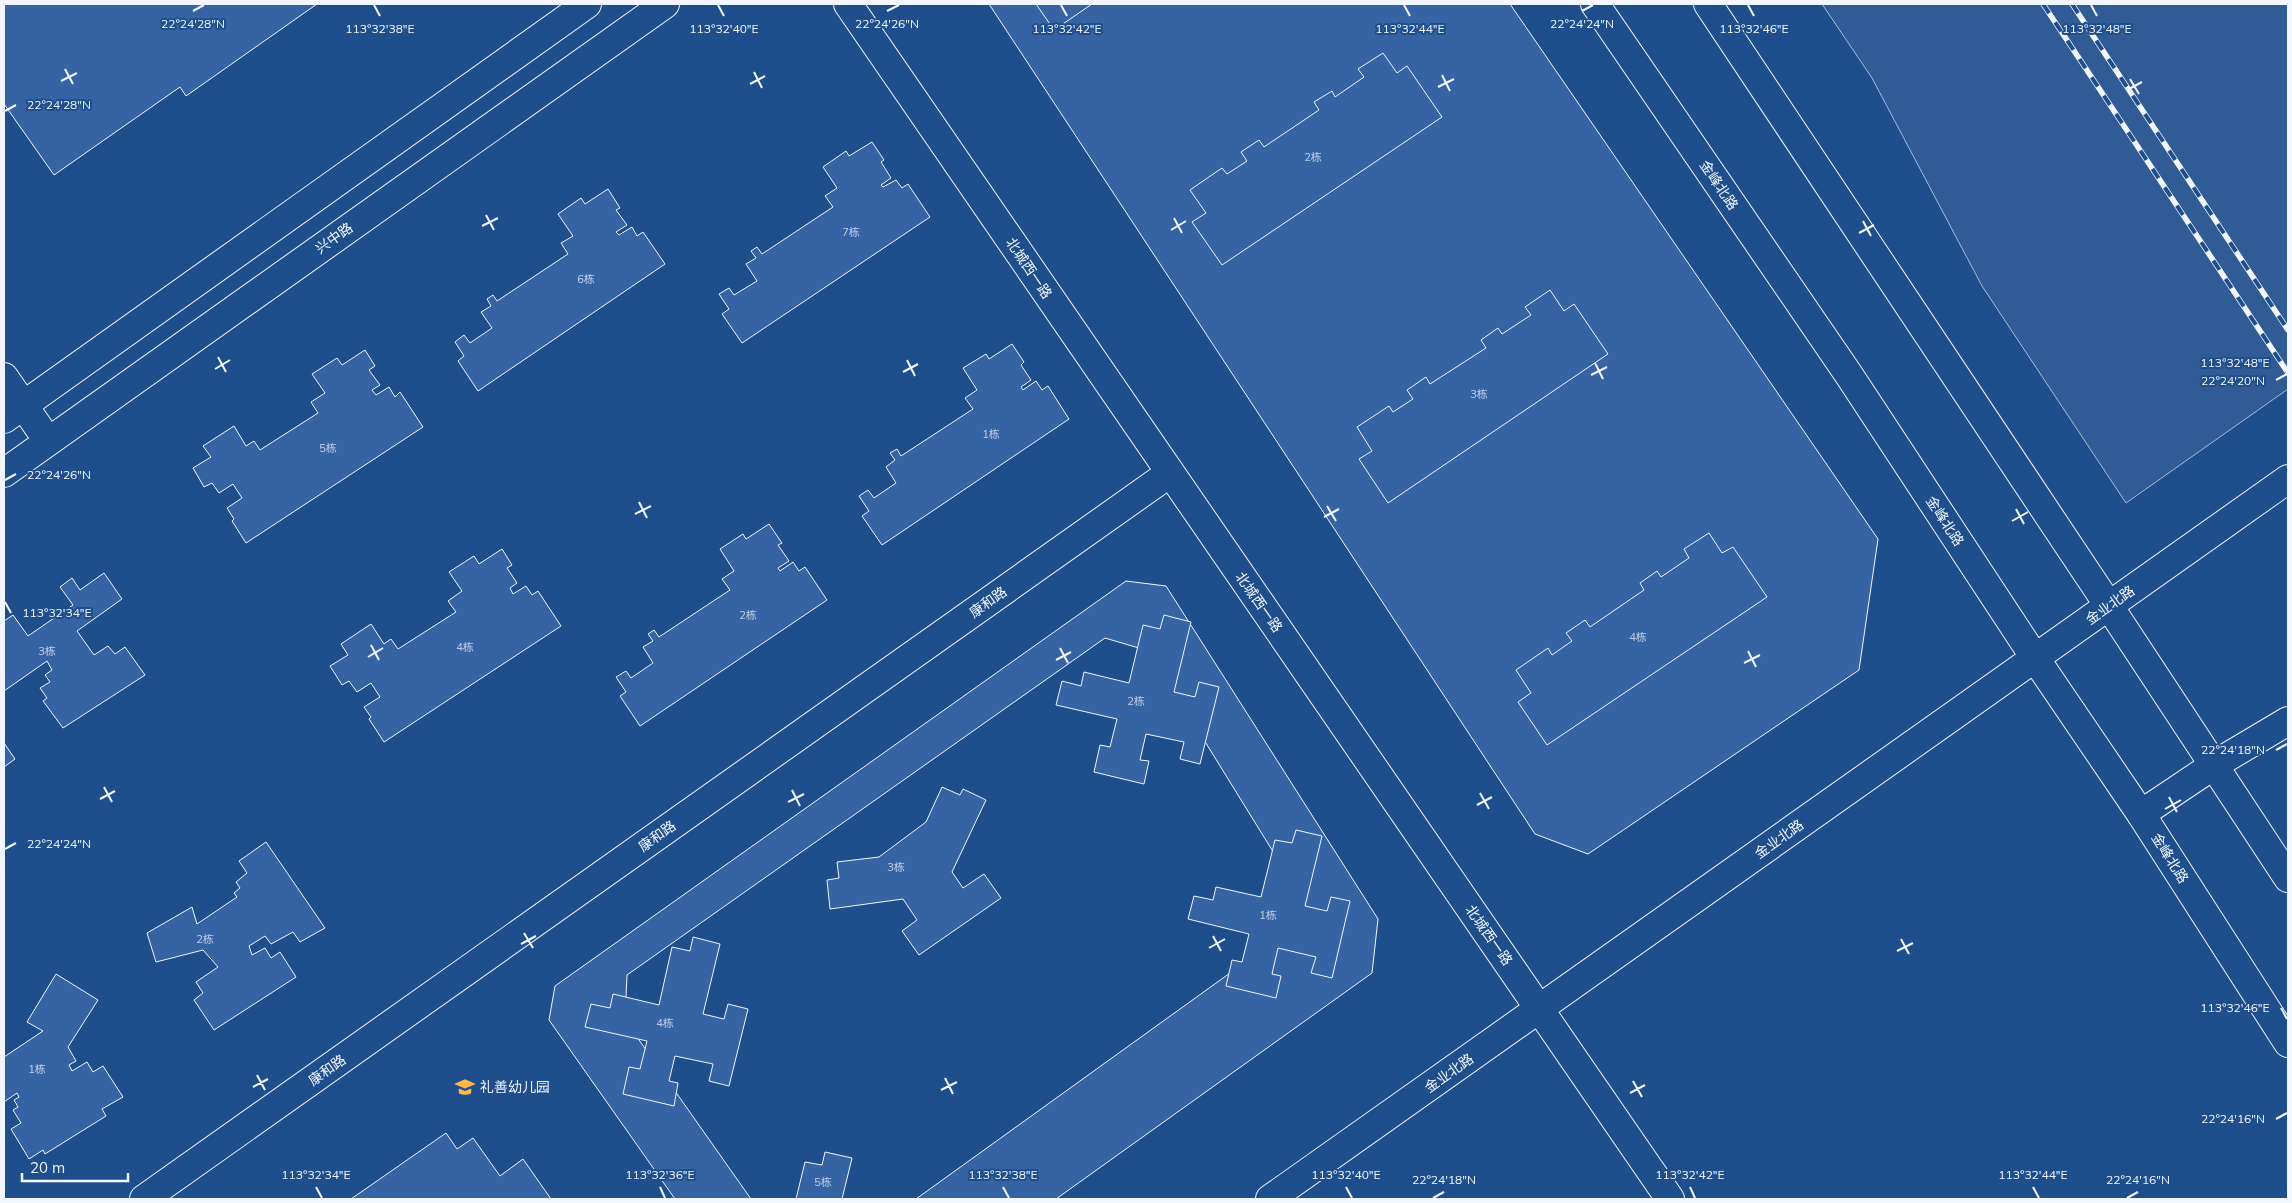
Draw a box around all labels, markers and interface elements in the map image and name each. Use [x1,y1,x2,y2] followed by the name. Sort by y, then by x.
[161,16,225,31] text: 22°24'28"N
[855,16,919,31] text: 22°24'26"N
[1550,16,1614,31] text: 22°24'24"N
[345,21,415,36] text: 113°32'38"E
[689,21,759,36] text: 113°32'40"E
[1032,21,1102,36] text: 113°32'42"E
[1375,21,1445,36] text: 113°32'44"E
[1719,21,1789,36] text: 113°32'46"E
[2062,21,2132,36] text: 113°32'48"E
[27,97,91,112] text: 22°24'28"N
[1304,150,1322,164] house number: 2栋
[1696,157,1742,213] street label: 金峰北路
[312,219,356,257] street label: 兴中路
[842,225,860,239] house number: 7栋
[1002,234,1056,302] street label: 北城西一路
[577,272,595,286] house number: 6栋
[2200,355,2270,370] text: 113°32'48"E
[2201,373,2265,388] text: 22°24'20"N
[1470,387,1488,401] house number: 3栋
[982,427,1000,441] house number: 1栋
[319,441,337,455] house number: 5栋
[27,467,91,482] text: 22°24'26"N
[1922,493,1968,549] street label: 金峰北路
[1232,568,1286,636] street label: 北城西一路
[2082,582,2138,628] street label: 金业北路
[966,583,1010,621] street label: 康和路
[22,605,92,620] text: 113°32'34"E
[739,608,757,622] house number: 2栋
[1629,630,1647,644] house number: 4栋
[456,640,474,654] house number: 4栋
[38,644,56,658] house number: 3栋
[1127,694,1145,708] house number: 2栋
[2201,742,2265,757] text: 22°24'18"N
[1751,816,1807,862] street label: 金业北路
[635,817,679,855] street label: 康和路
[2148,829,2192,887] street label: 金峰北路
[27,836,91,851] text: 22°24'24"N
[887,860,905,874] house number: 3栋
[1462,901,1516,969] street label: 北城西一路
[1259,908,1277,922] house number: 1栋
[196,932,214,946] house number: 2栋
[2200,1000,2270,1015] text: 113°32'46"E
[656,1016,674,1030] house number: 4栋
[1421,1050,1477,1096] street label: 金业北路
[305,1051,349,1089] street label: 康和路
[28,1062,46,1076] house number: 1栋
[454,1076,476,1098] school or university icon: 礼善幼儿园
[480,1078,550,1096] place label: 礼善幼儿园
[2201,1111,2265,1126] text: 22°24'16"N
[22,1150,129,1182] scale bar
[30,1158,65,1177] text: 20 m
[281,1167,351,1182] text: 113°32'34"E
[625,1167,695,1182] text: 113°32'36"E
[968,1167,1038,1182] text: 113°32'38"E
[1311,1167,1381,1182] text: 113°32'40"E
[1655,1167,1725,1182] text: 113°32'42"E
[1998,1167,2068,1182] text: 113°32'44"E
[1412,1172,1476,1187] text: 22°24'18"N
[2106,1172,2170,1187] text: 22°24'16"N
[814,1175,832,1189] house number: 5栋

